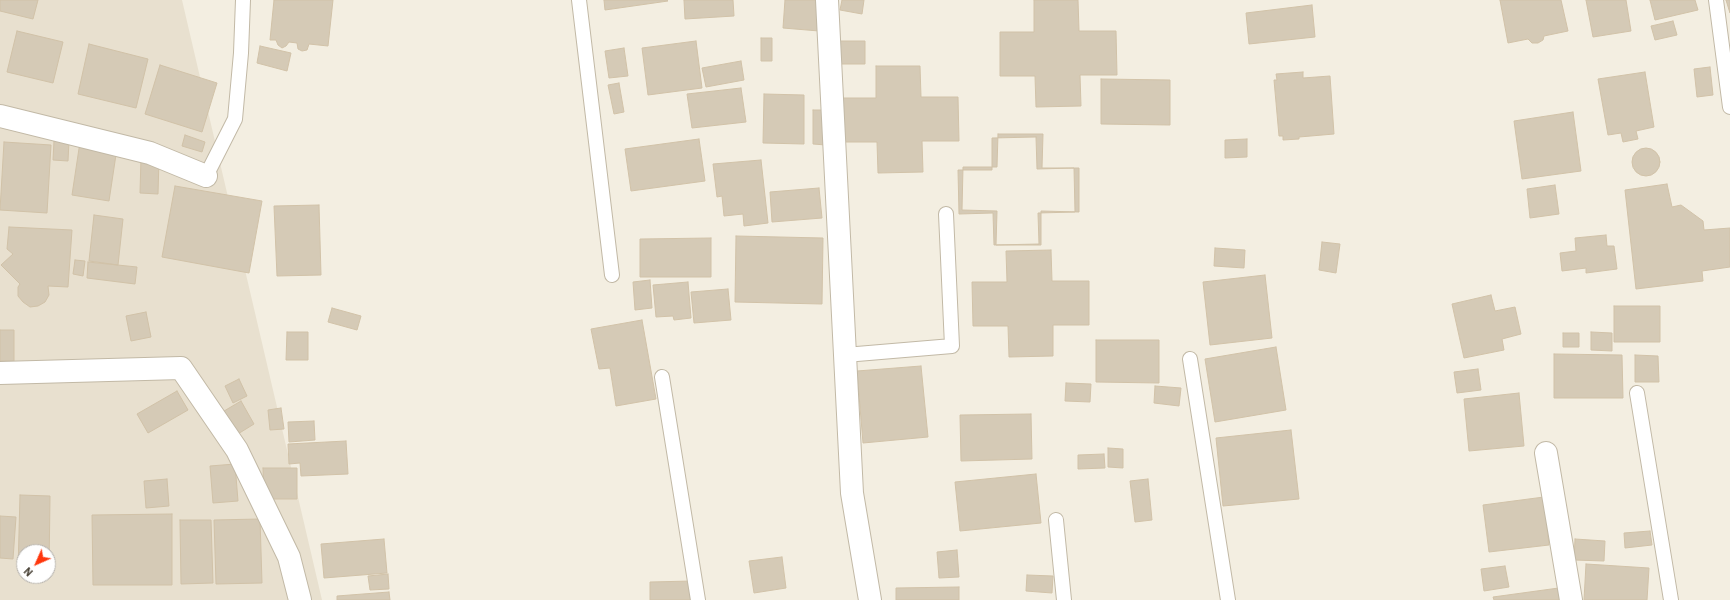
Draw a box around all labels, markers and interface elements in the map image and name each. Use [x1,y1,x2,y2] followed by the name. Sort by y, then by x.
[16,544,56,584] north arrow
[21,565,35,579] text: N

